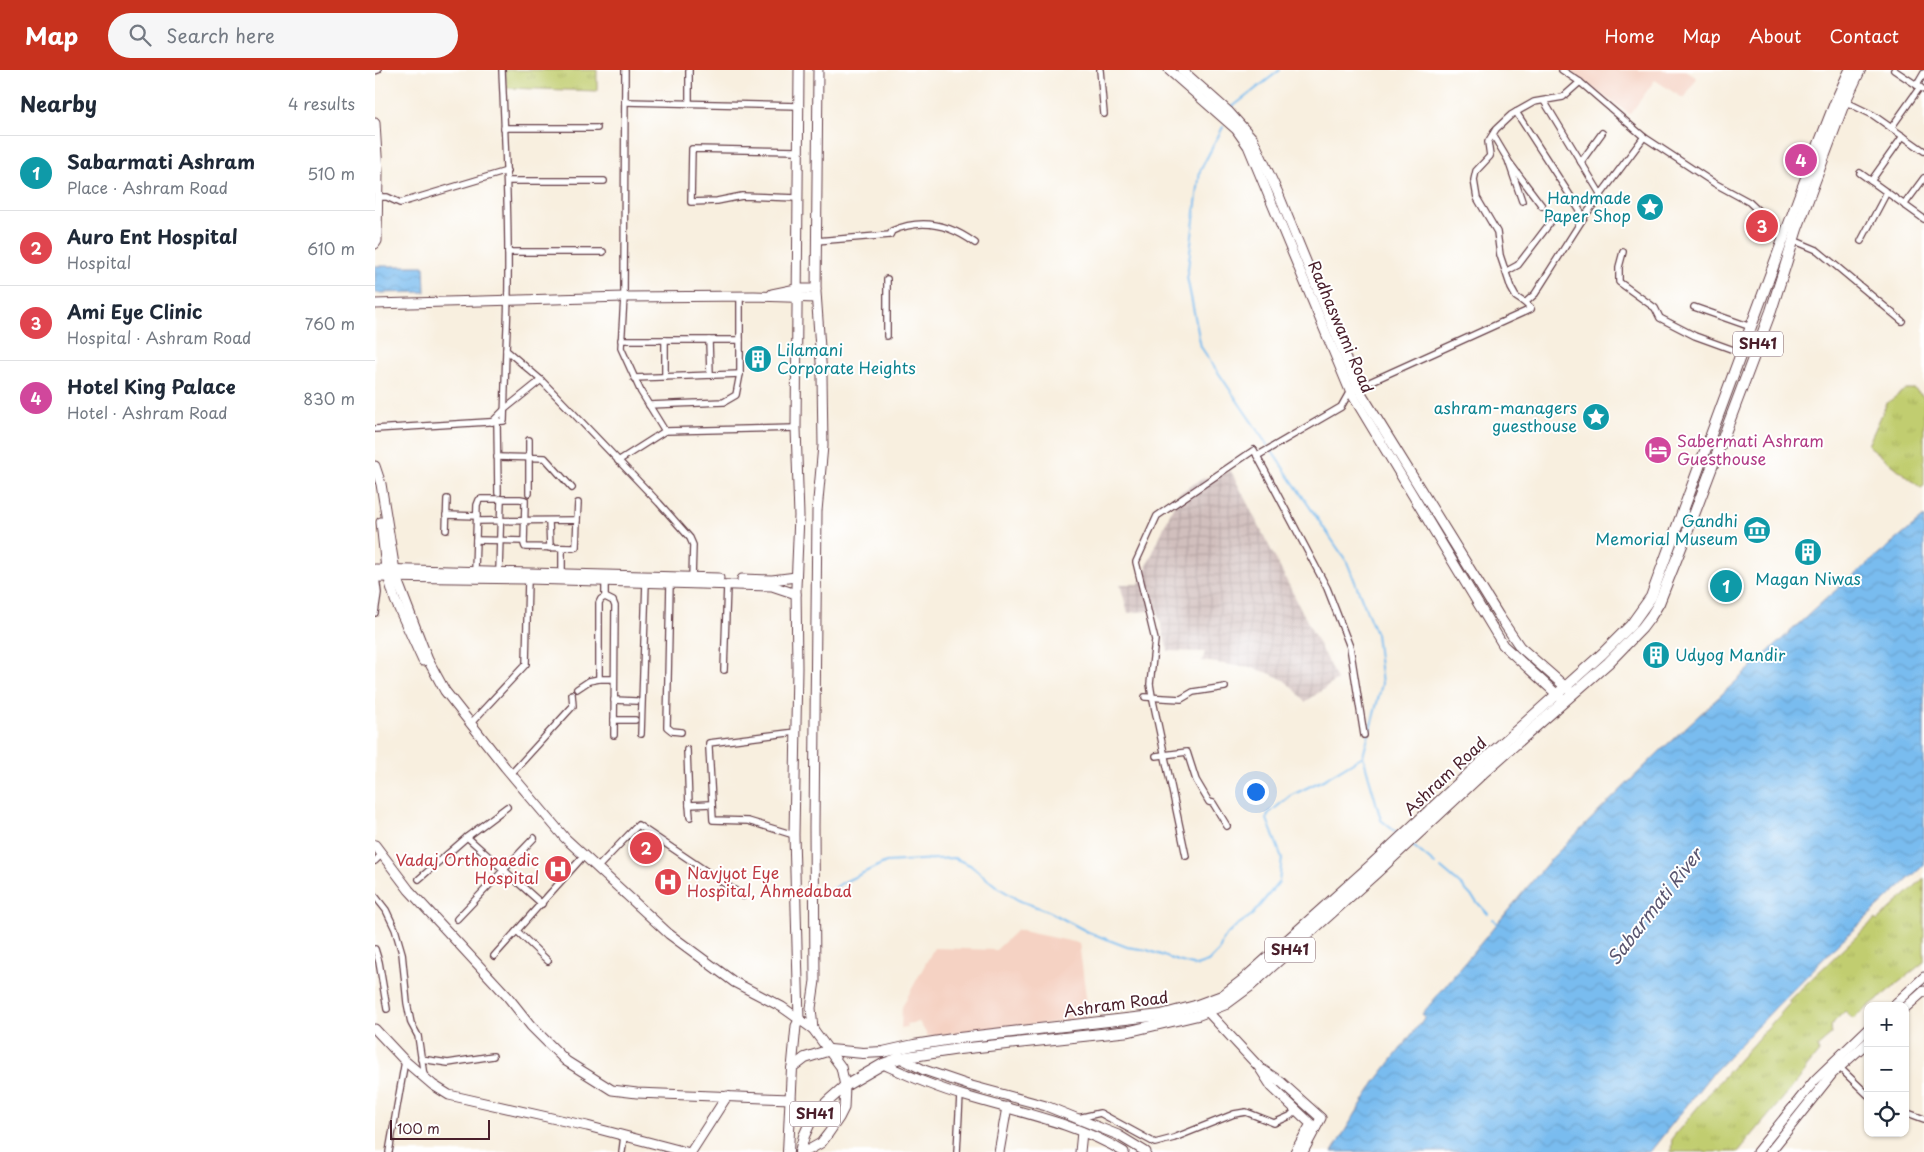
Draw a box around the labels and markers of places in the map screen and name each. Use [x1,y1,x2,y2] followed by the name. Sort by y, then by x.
[1785,141,1817,179] pin: 4
[1544,185,1631,227] place label: Handmade Paper Shop
[1635,192,1665,222] place icon: Handmade Paper Shop
[1746,207,1778,245] pin: 3
[777,337,916,379] place label: Lilamani Corporate Heights
[743,344,773,374] building icon: Lilamani Corporate Heights
[1434,395,1577,437] place label: ashram-managers guesthouse
[1581,402,1611,432] place icon: ashram-managers guesthouse
[1677,428,1824,470] place label: Sabermati Ashram Guesthouse
[1643,435,1673,465] hotel icon: Sabermati Ashram Guesthouse
[1595,508,1738,550] place label: Gandhi Memorial Museum
[1742,515,1772,545] museum icon: Gandhi Memorial Museum
[1793,537,1823,567] building icon: Magan Niwas
[1755,566,1861,590] place label: Magan Niwas
[1710,567,1742,605] pin: 1
[1641,640,1671,670] building icon: Udyog Mandir
[1675,642,1786,666] place label: Udyog Mandir
[630,829,662,867] pin: 2
[395,847,539,889] place label: Vadaj Orthopaedic Hospital
[543,854,573,884] hospital icon: Vadaj Orthopaedic Hospital
[687,860,852,902] place label: Navjyot Eye Hospital, Ahmedabad
[653,867,683,897] hospital icon: Navjyot Eye Hospital, Ahmedabad

